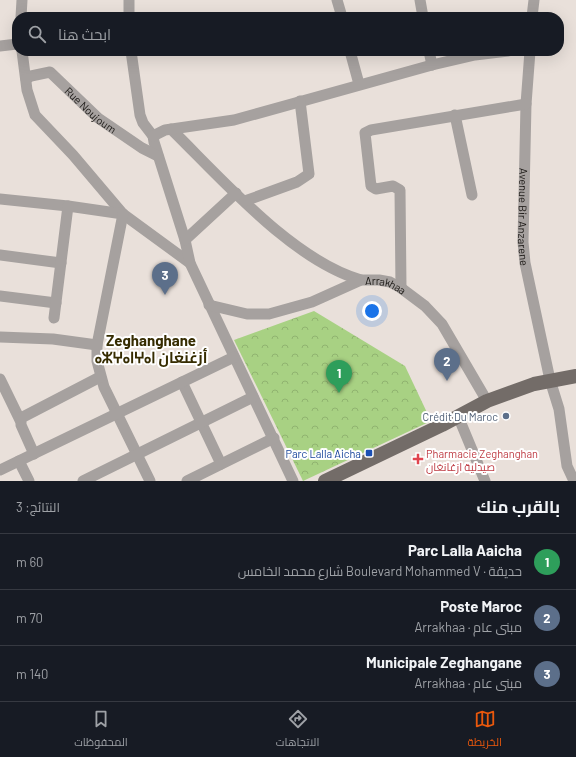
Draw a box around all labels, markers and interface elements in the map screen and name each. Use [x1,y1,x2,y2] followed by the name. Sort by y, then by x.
[12,12,564,56] search box
[26,23,48,45] icon: search
[58,25,111,43] text: ابحث هنا
[63,84,119,135] street label: Rue Noujoum
[516,168,532,266] street label: Avenue Bir Anzarene
[152,262,178,295] pin: 3
[365,274,409,296] street label: Arrakhaa
[362,301,382,321] your location
[95,331,208,367] district label: Zeghanghane ⴰⵣⵖⴰⵏⵖⴰⵏ أزغنغان
[434,348,460,381] pin: 2
[326,360,352,393] pin: 1
[423,410,498,423] place label: Crédit Du Maroc
[501,411,511,421] marker: Crédit Du Maroc
[286,447,361,460] place label: Parc Lalla Aicha
[426,447,538,474] place label: Pharmacie Zeghanghan صيدلية ازغانغان
[364,448,374,458] marker: Parc Lalla Aicha
[413,454,423,464] marker: Pharmacie Zeghanghan صيدلية ازغانغان
[476,496,560,516] text: بالقرب منك
[16,499,60,515] text: النتائج: 3
[408,541,522,559] text: Parc Lalla Aaicha
[16,554,43,570] text: 60 m
[545,554,549,570] text: 1
[238,563,522,579] text: حديقة · Boulevard Mohammed V شارع محمد الخامس
[440,597,522,615] text: Poste Maroc
[16,610,43,626] text: 70 m
[543,610,551,626] text: 2
[414,619,522,635] text: مبنى عام · Arrakhaa
[366,653,522,671] text: Municipale Zeghangane
[16,666,48,682] text: 140 m
[543,666,551,682] text: 3
[414,675,522,691] text: مبنى عام · Arrakhaa
[74,708,128,752] tab: المحفوظات
[276,708,319,752] tab: الاتجاهات
[468,708,502,752] tab: الخريطة

